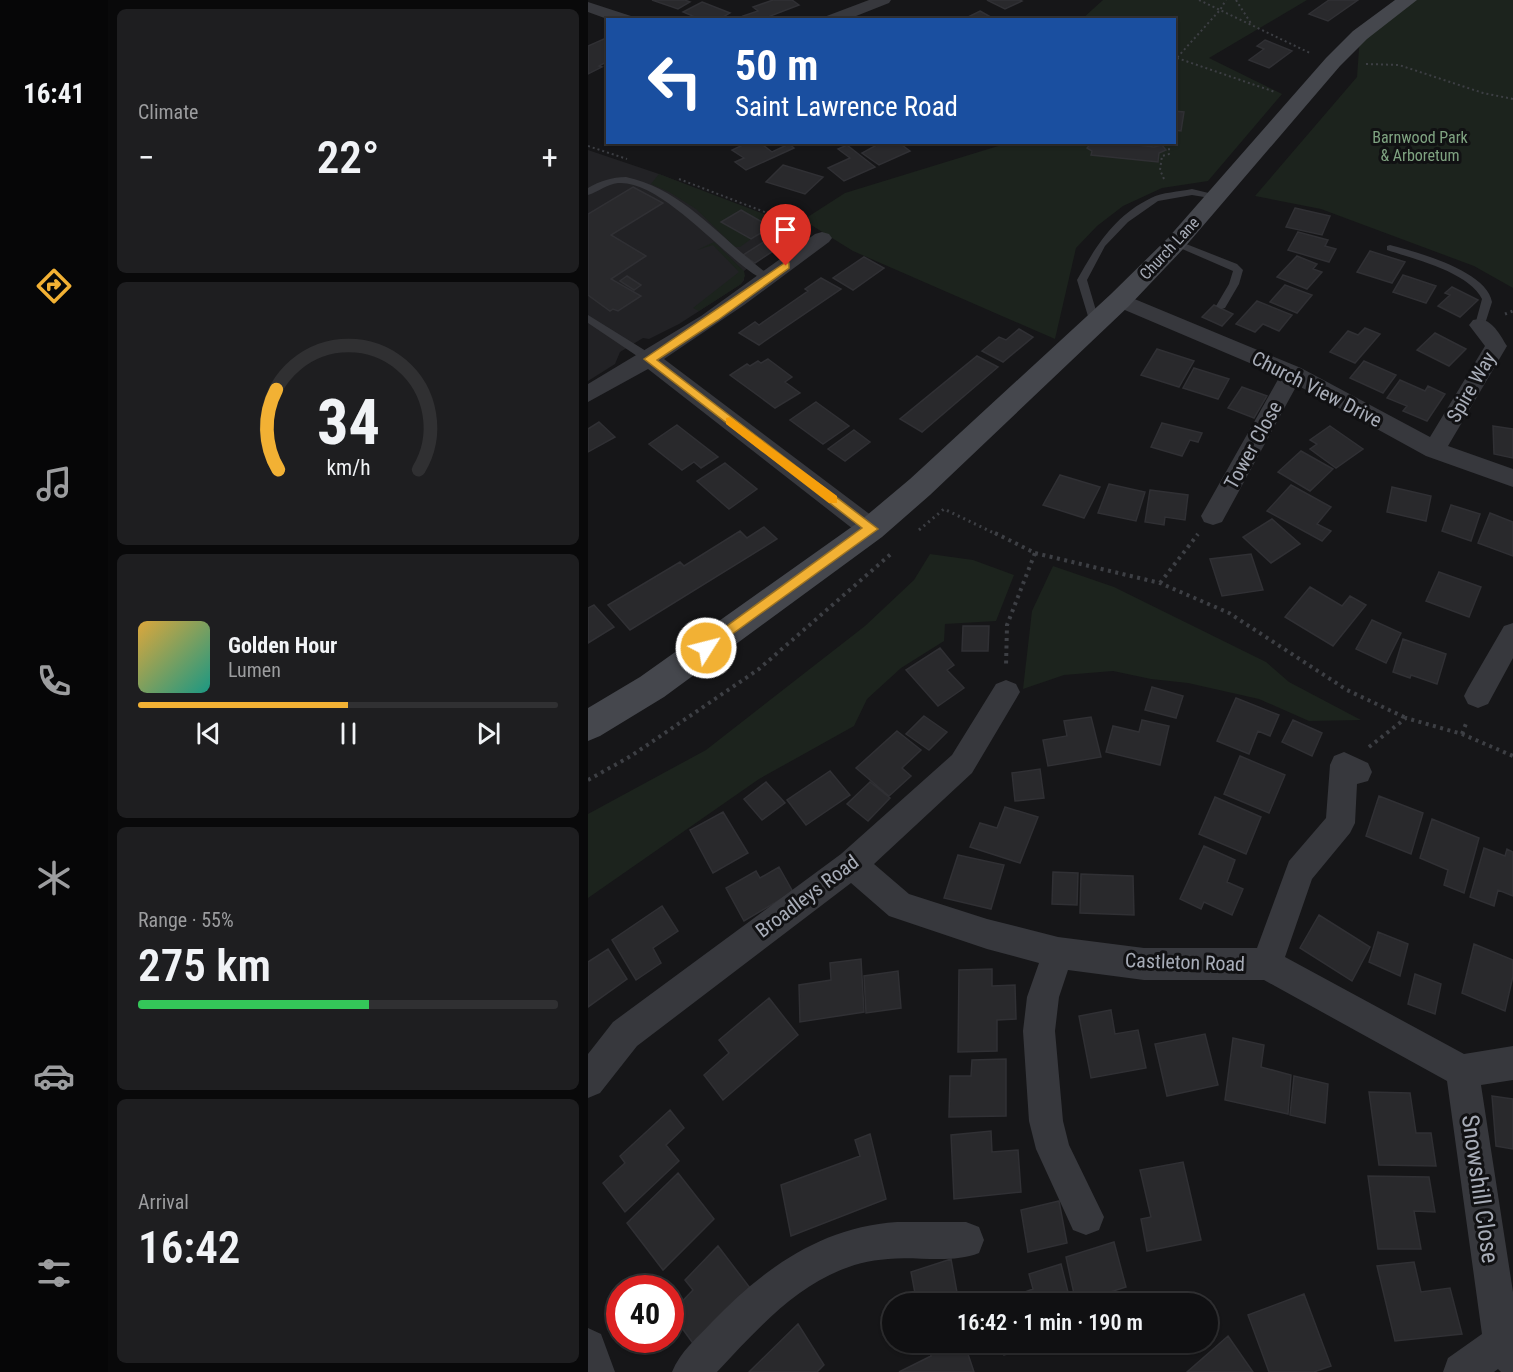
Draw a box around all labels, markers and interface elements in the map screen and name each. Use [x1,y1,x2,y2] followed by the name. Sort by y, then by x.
[735,41,818,90] text: 50 m
[636,42,714,120] icon: left
[23,78,85,110] text: 16:41
[735,91,958,123] text: Saint Lawrence Road
[138,100,198,124] text: Climate
[1372,128,1469,165] park label: Barnwood Park & Arboretum
[317,131,379,184] text: 22°
[138,138,155,177] text: −
[542,138,558,177] text: +
[760,204,811,266] pin
[769,213,802,246] icon: arrive
[1136,213,1203,284] street label: Church Lane
[33,265,75,307] icon: directions
[1248,346,1386,432] street label: Church View Drive
[1441,347,1501,427] street label: Spire Way
[316,387,380,460] text: 34
[1219,397,1287,493] street label: Tower Close
[326,456,370,481] text: km/h
[33,463,75,505] icon: music
[674,616,738,680] position arrow
[228,633,337,658] text: Golden Hour
[228,658,281,682] text: Lumen
[33,660,75,702] icon: phone
[192,717,225,750] icon: previous
[332,717,365,750] icon: pause
[472,717,505,750] icon: next
[751,850,863,942] street label: Broadleys Road
[33,857,75,899] icon: climate
[138,908,234,932] text: Range · 55%
[138,939,271,992] text: 275 km
[1125,948,1245,976] street label: Castleton Road
[33,1055,75,1097] icon: car
[1456,1113,1504,1265] street label: Snowshill Close
[138,1190,189,1214] text: Arrival
[138,1221,240,1274] text: 16:42
[33,1252,75,1294] icon: filters
[606,1275,684,1353] speed limit sign: 40
[957,1310,1143,1335] text: 16:42 · 1 min · 190 m

